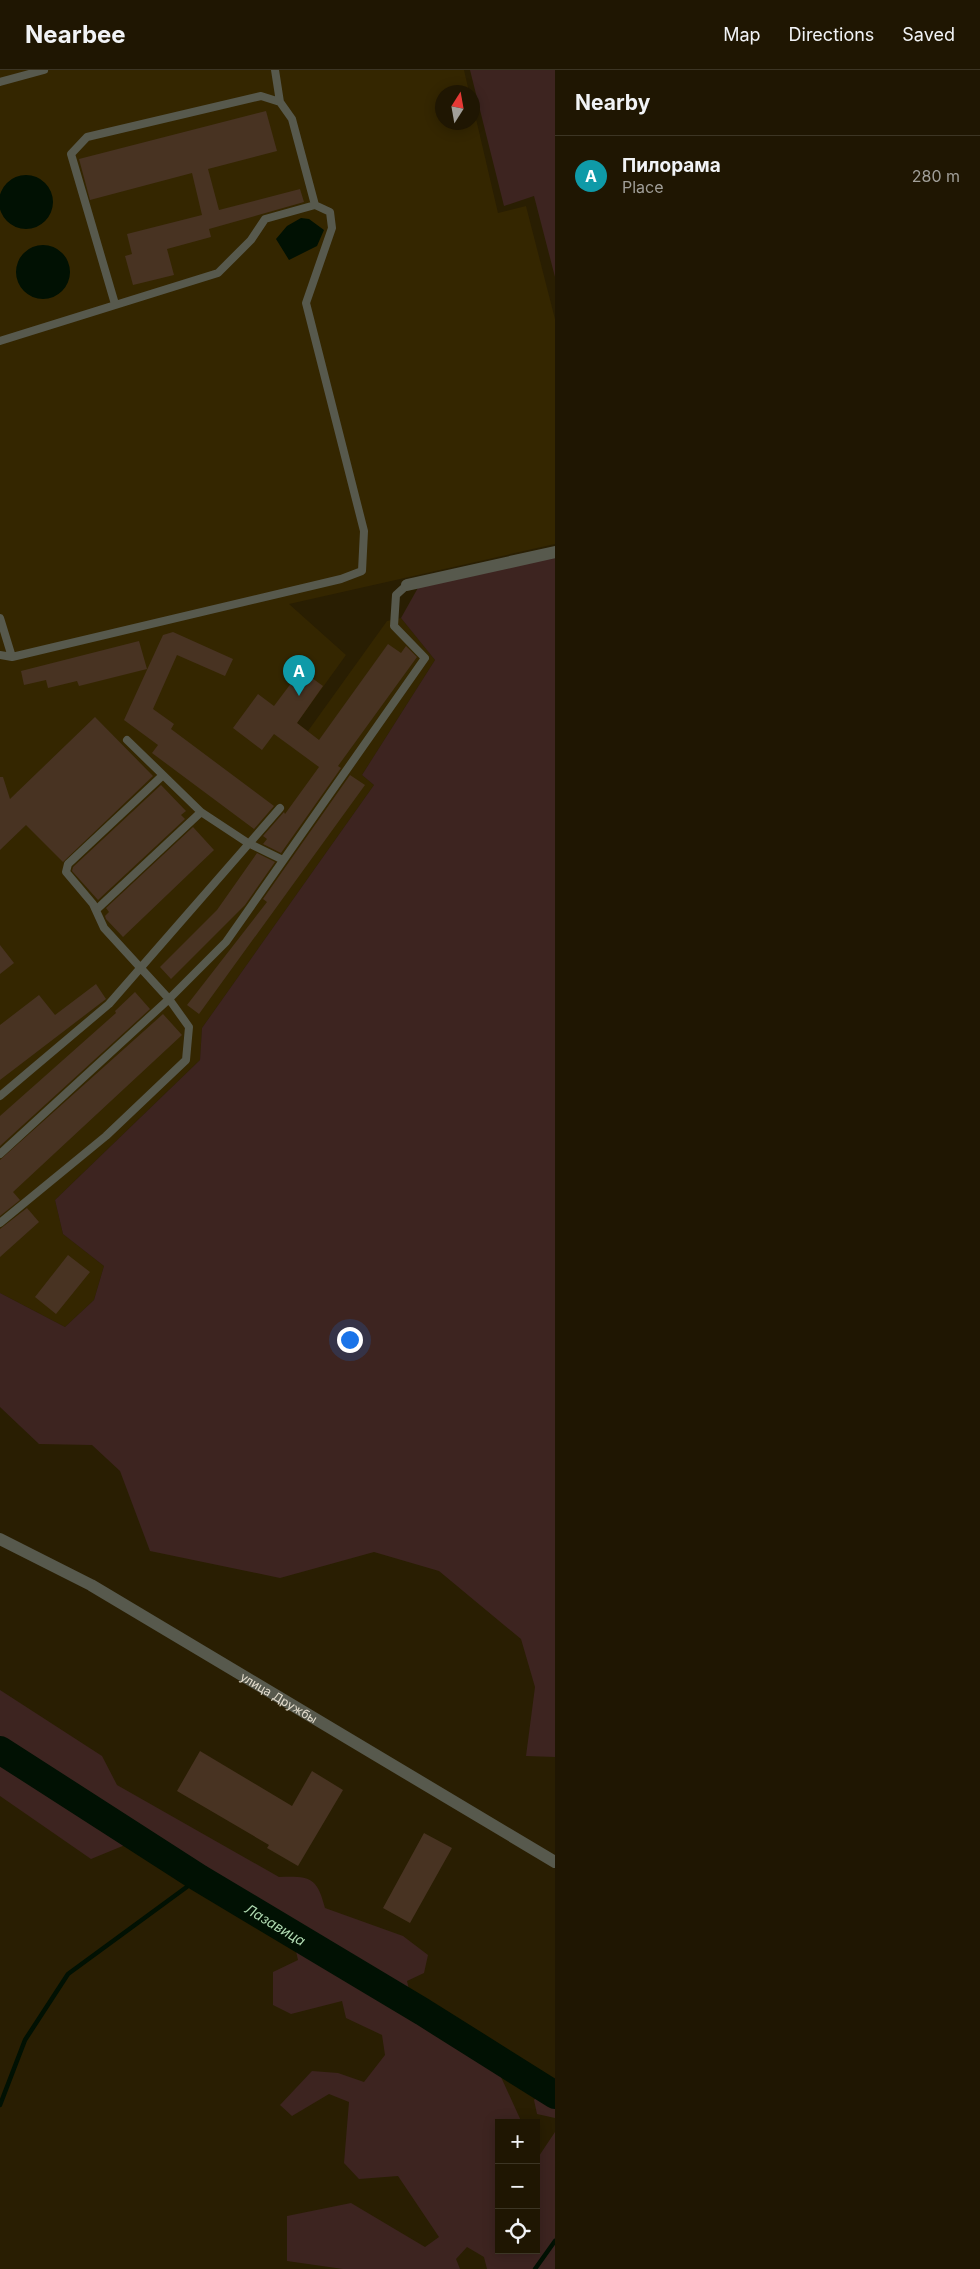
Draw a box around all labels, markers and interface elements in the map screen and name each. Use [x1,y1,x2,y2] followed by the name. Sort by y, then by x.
[25,20,126,49] text: Nearbee
[723,24,761,45] text: Map
[789,24,874,45] text: Directions
[902,24,955,45] text: Saved
[435,85,480,130] north arrow
[575,90,650,115] text: Nearby
[622,154,721,177] text: Пилорама
[585,166,597,186] text: A
[912,166,960,186] text: 280 m
[622,177,664,197] text: Place
[283,655,315,696] pin: A
[337,1327,363,1353] your location
[238,1669,320,1726] street label: улица Дружбы
[242,1899,310,1949] water label: Лазавица
[495,2119,540,2254] map controls
[495,2119,540,2164] button: +
[495,2164,540,2209] button: −
[495,2209,540,2254] button: locate

